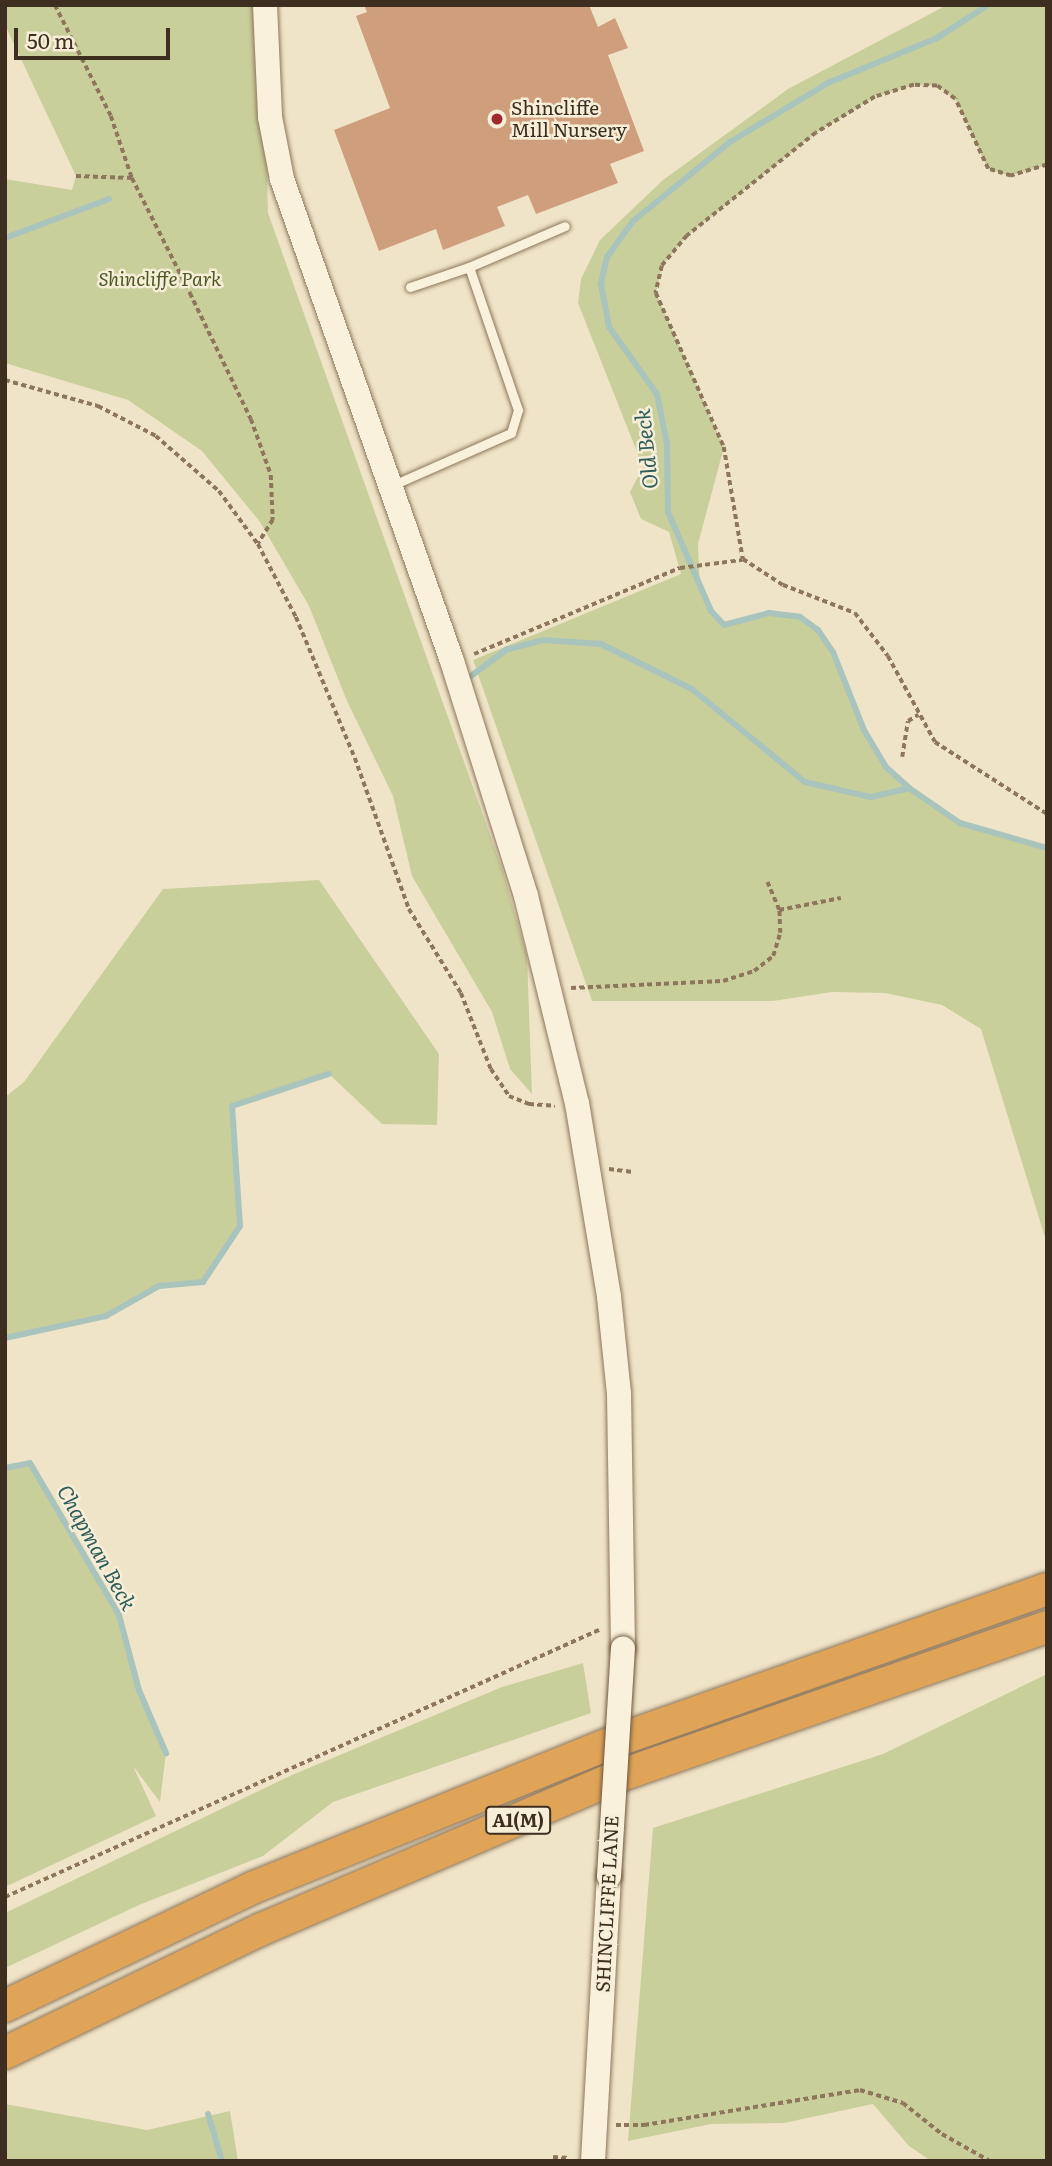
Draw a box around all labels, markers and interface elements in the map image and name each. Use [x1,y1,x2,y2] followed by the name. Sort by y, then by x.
[18,14,173,58] scale bar
[27,24,74,55] text: 50 m
[511,97,627,141] place label: Shincliffe Mill Nursery
[489,111,505,127] marker: Shincliffe Mill Nursery
[99,268,221,290] park label: Shincliffe Park
[628,408,662,490] water label: Old Beck
[53,1480,143,1614] water label: Chapman Beck
[485,1806,551,1834] road number: A1(M)
[591,1815,623,1993] street label: SHINCLIFFE LANE

